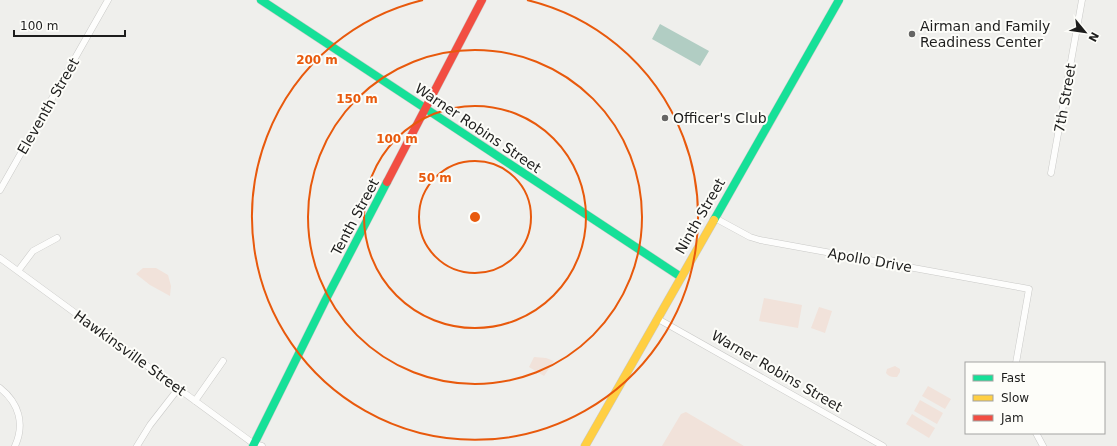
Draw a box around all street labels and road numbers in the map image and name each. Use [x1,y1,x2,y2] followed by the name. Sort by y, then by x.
[14,55,82,157] street label: Eleventh Street
[1051,62,1079,134] street label: 7th Street
[412,80,544,176] street label: Warner Robins Street
[328,175,382,259] street label: Tenth Street
[672,175,728,257] street label: Ninth Street
[827,245,913,275] street label: Apollo Drive
[71,307,189,399] street label: Hawkinsville Street
[709,327,846,415] street label: Warner Robins Street

